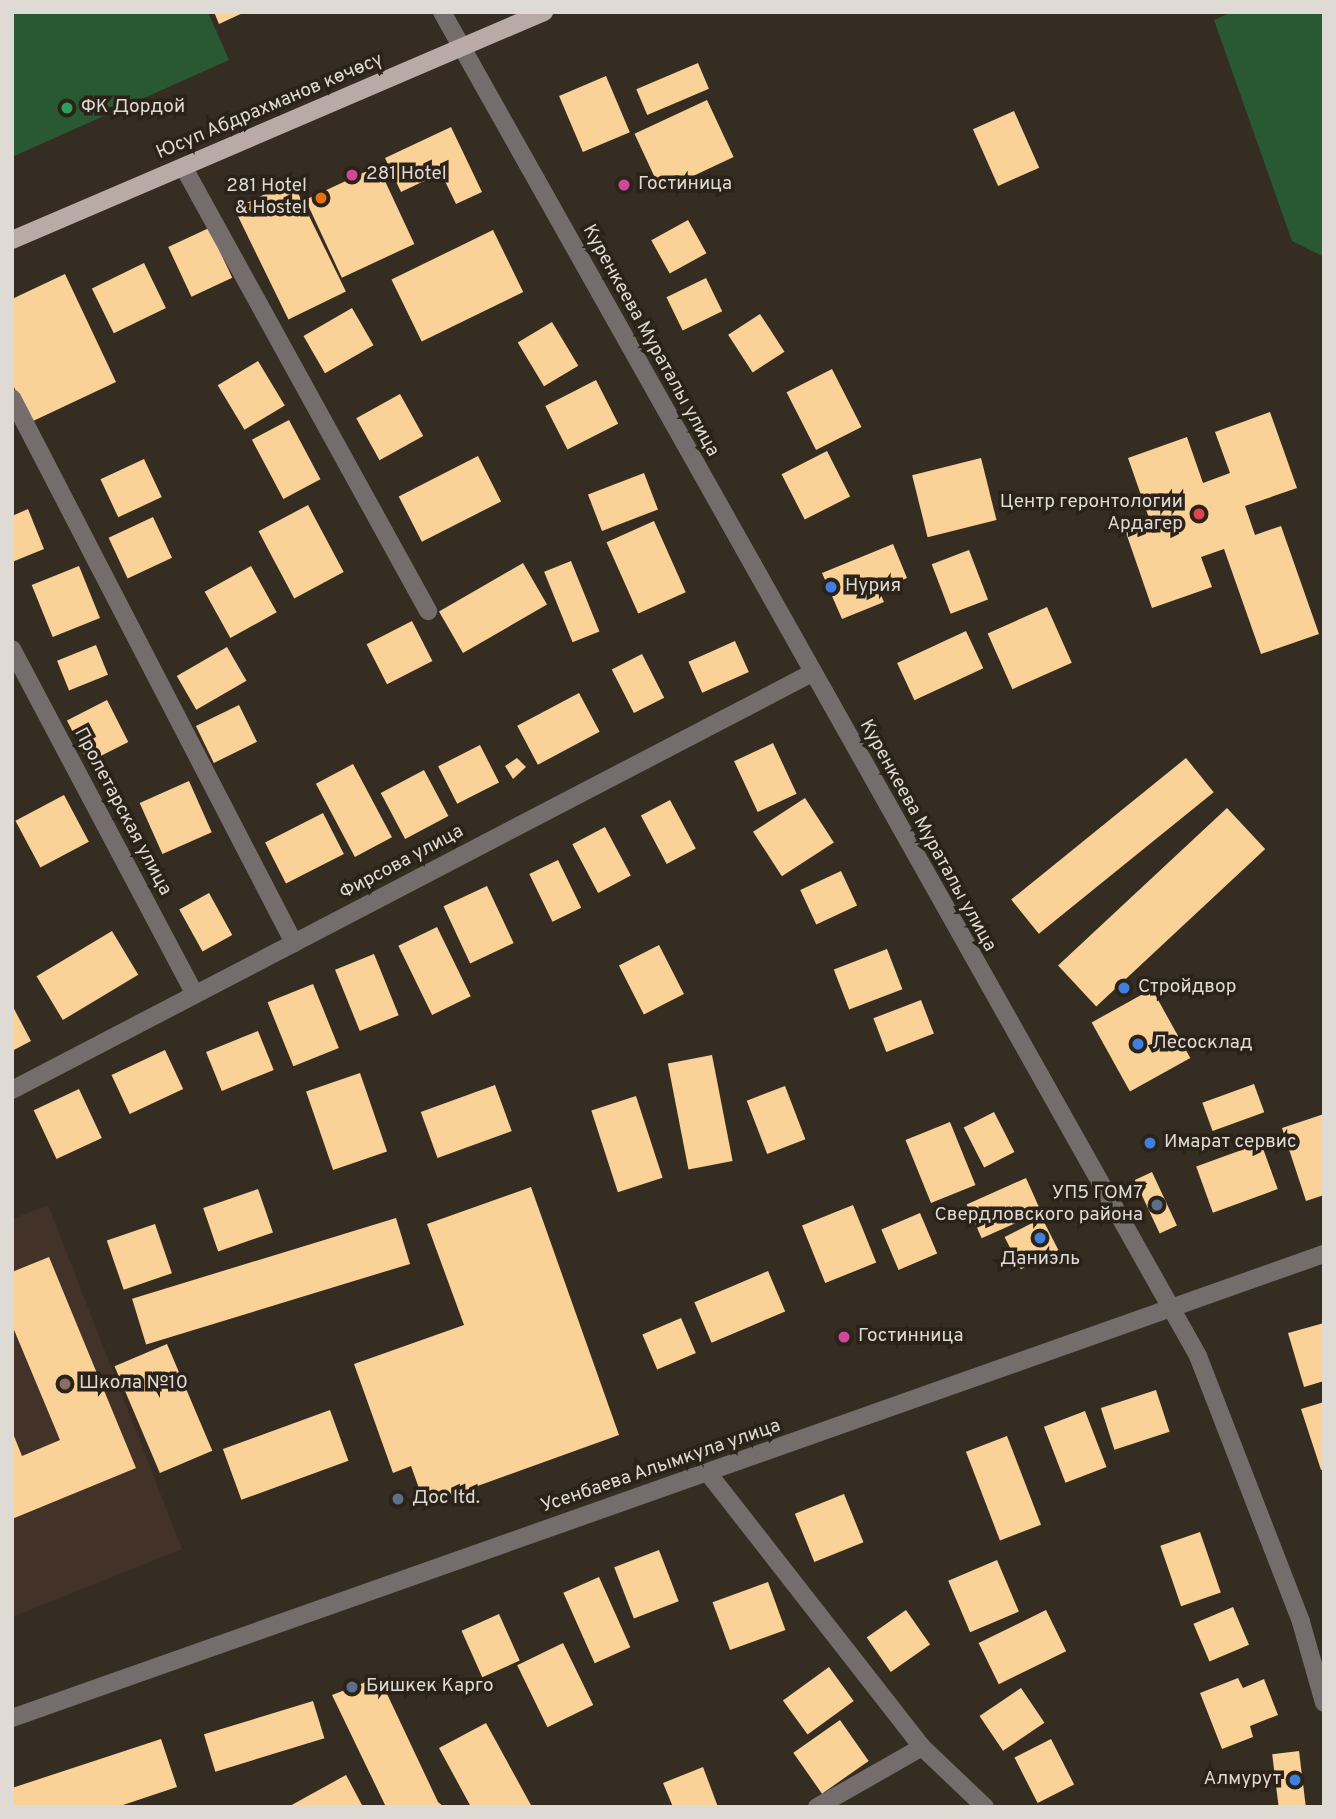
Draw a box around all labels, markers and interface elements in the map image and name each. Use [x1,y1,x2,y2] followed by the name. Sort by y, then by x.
[153,49,387,165] street label: Юсуп Абдрахманов көчөсү
[81,97,185,119] place label: ФК Дордой
[59,100,75,116] marker: ФК Дордой
[366,164,447,186] place label: 281 Hotel
[344,167,360,183] marker: 281 Hotel
[638,174,732,196] place label: Гостиница
[226,176,307,220] place label: 281 Hotel & Hostel
[616,177,632,193] marker: Гостиница
[313,190,329,206] marker: 281 Hotel & Hostel
[577,221,723,461] street label: Куренкеева Мураталы улица
[1000,492,1183,536] place label: Центр геронтологии Ардагер
[1189,504,1209,524] marker: Центр геронтологии Ардагер
[845,576,901,598] place label: Нурия
[823,579,839,595] marker: Нурия
[854,716,1000,956] street label: Куренкеева Мураталы улица
[68,724,176,900] street label: Пролетарская улица
[336,821,468,905] street label: Фирсова улица
[1138,977,1236,999] place label: Стройдвор
[1116,980,1132,996] marker: Стройдвор
[1152,1033,1253,1055] place label: Лесосклад
[1130,1036,1146,1052] marker: Лесосклад
[1164,1132,1297,1154] place label: Имарат сервис
[1142,1135,1158,1151] marker: Имарат сервис
[935,1183,1143,1227] place label: УП5 ГОМ7 Свердловского района
[1149,1197,1165,1213] marker: УП5 ГОМ7 Свердловского района
[1032,1230,1048,1246] marker: Даниэль
[1000,1249,1080,1271] place label: Даниэль
[858,1326,963,1348] place label: Гостинница
[836,1329,852,1345] marker: Гостинница
[79,1373,188,1395] place label: Школа №10
[57,1376,73,1392] marker: Школа №10
[538,1415,784,1519] street label: Усенбаева Алымкула улица
[412,1488,480,1510] place label: Дос ltd.
[390,1491,406,1507] marker: Дос ltd.
[366,1676,494,1698] place label: Бишкек Карго
[344,1679,360,1695] marker: Бишкек Карго
[1204,1769,1281,1791] place label: Алмурут
[1287,1772,1303,1788] marker: Алмурут

